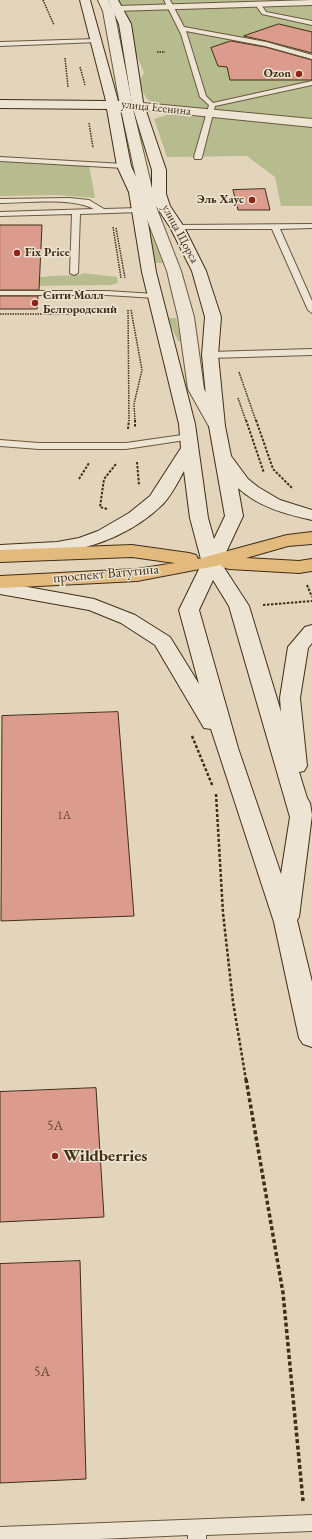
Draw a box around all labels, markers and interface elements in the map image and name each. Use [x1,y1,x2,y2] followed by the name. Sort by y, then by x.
[264,67,291,81] place label: Ozon
[294,69,304,79] marker: Ozon
[121,97,191,119] street label: улица Есенина
[197,193,244,207] place label: Эль Хаус
[247,195,257,205] marker: Эль Хаус
[159,202,201,266] street label: улица Щорса
[25,246,70,260] place label: Fix Price
[12,248,22,258] marker: Fix Price
[43,289,117,317] place label: Сити Молл Белгородский
[30,298,40,308] marker: Сити Молл Белгородский
[52,561,160,587] street label: проспект Ватутина
[57,809,71,823] house number: 1А
[47,1118,63,1134] house number: 5А
[63,1146,147,1166] place label: Wildberries
[50,1151,60,1161] marker: Wildberries
[34,1364,50,1380] house number: 5А

